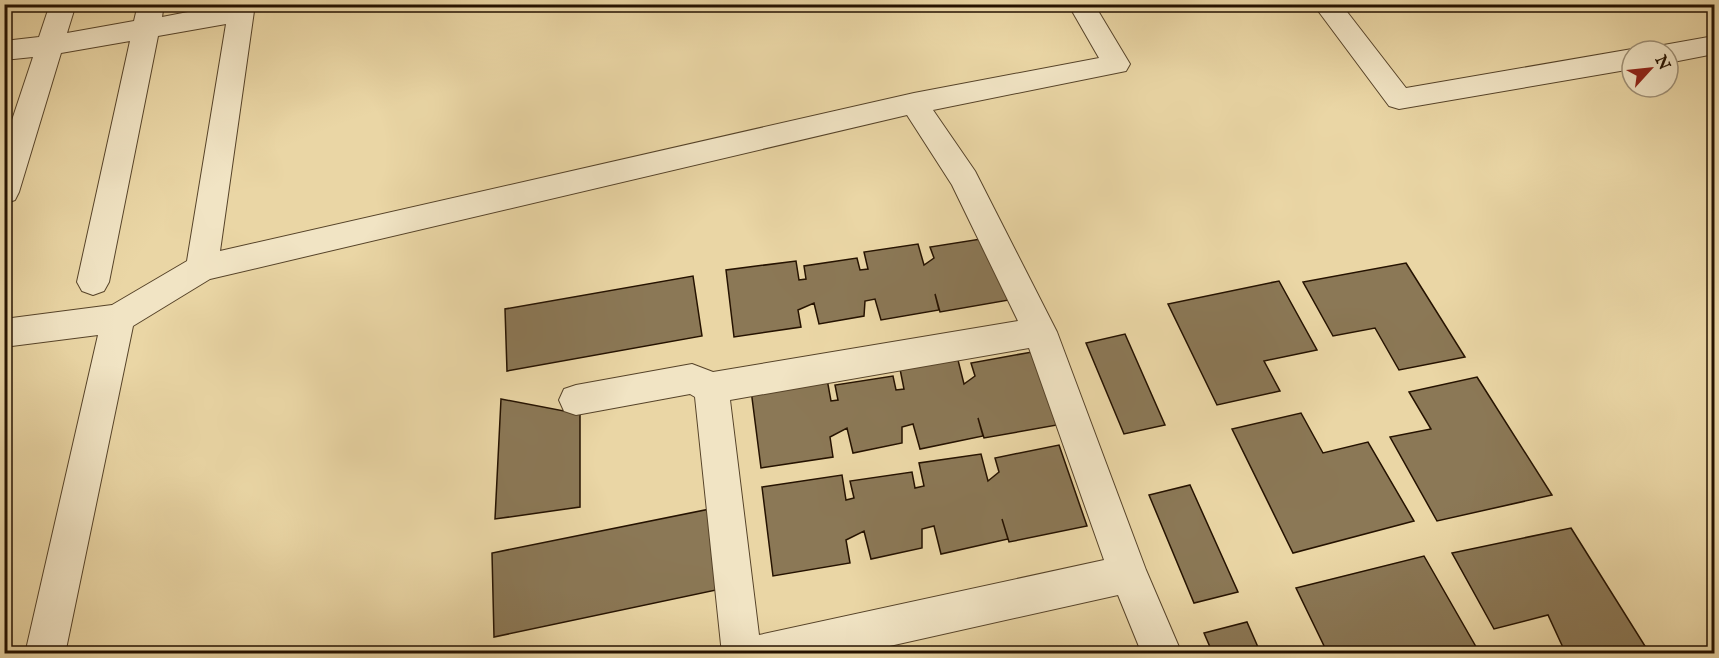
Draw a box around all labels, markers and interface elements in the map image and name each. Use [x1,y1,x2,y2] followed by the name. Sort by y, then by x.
[1620,39,1680,99] north arrow
[1649,51,1674,74] text: N

